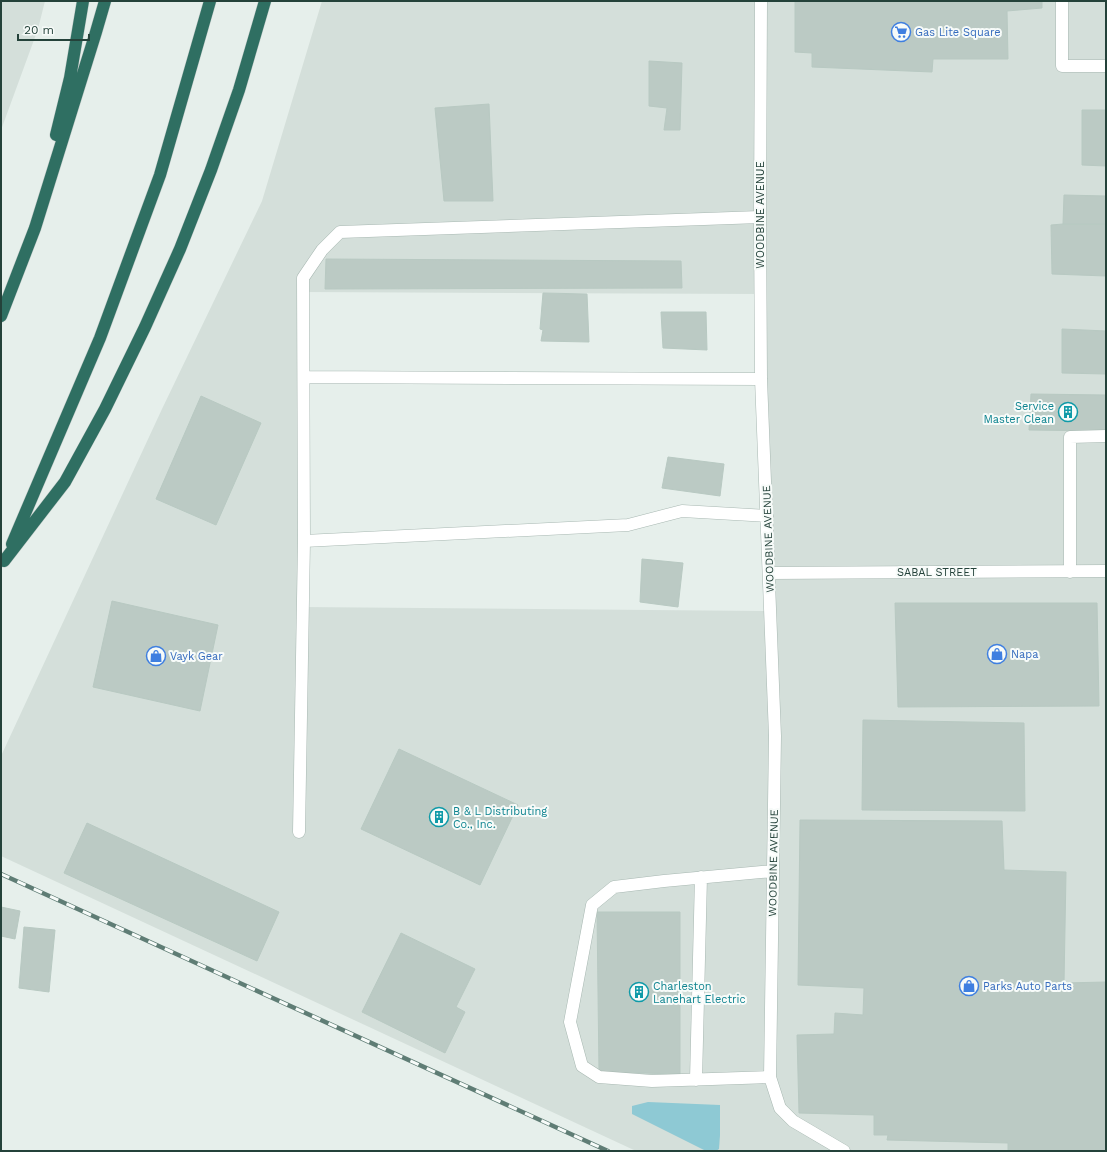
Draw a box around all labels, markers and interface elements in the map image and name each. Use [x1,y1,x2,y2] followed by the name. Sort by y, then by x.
[18,16,89,42] scale bar
[890,21,912,43] supermarket icon: Gas Lite Square
[24,23,54,37] text: 20 m
[915,26,1001,39] place label: Gas Lite Square
[754,161,767,269] street label: WOODBINE AVENUE
[983,400,1054,426] place label: Service Master Clean
[1057,401,1079,423] building icon: Service Master Clean
[760,485,777,593] street label: WOODBINE AVENUE
[897,566,977,579] street label: SABAL STREET
[986,643,1008,665] shop icon: Napa
[145,645,167,667] shop icon: Vayk Gear
[1011,648,1038,661] place label: Napa
[170,650,223,663] place label: Vayk Gear
[453,805,547,831] place label: B & L Distributing Co., Inc.
[428,806,450,828] building icon: B & L Distributing Co., Inc.
[766,809,781,917] street label: WOODBINE AVENUE
[958,975,980,997] shop icon: Parks Auto Parts
[653,980,746,1006] place label: Charleston Lanehart Electric
[983,980,1072,993] place label: Parks Auto Parts
[628,981,650,1003] building icon: Charleston Lanehart Electric

